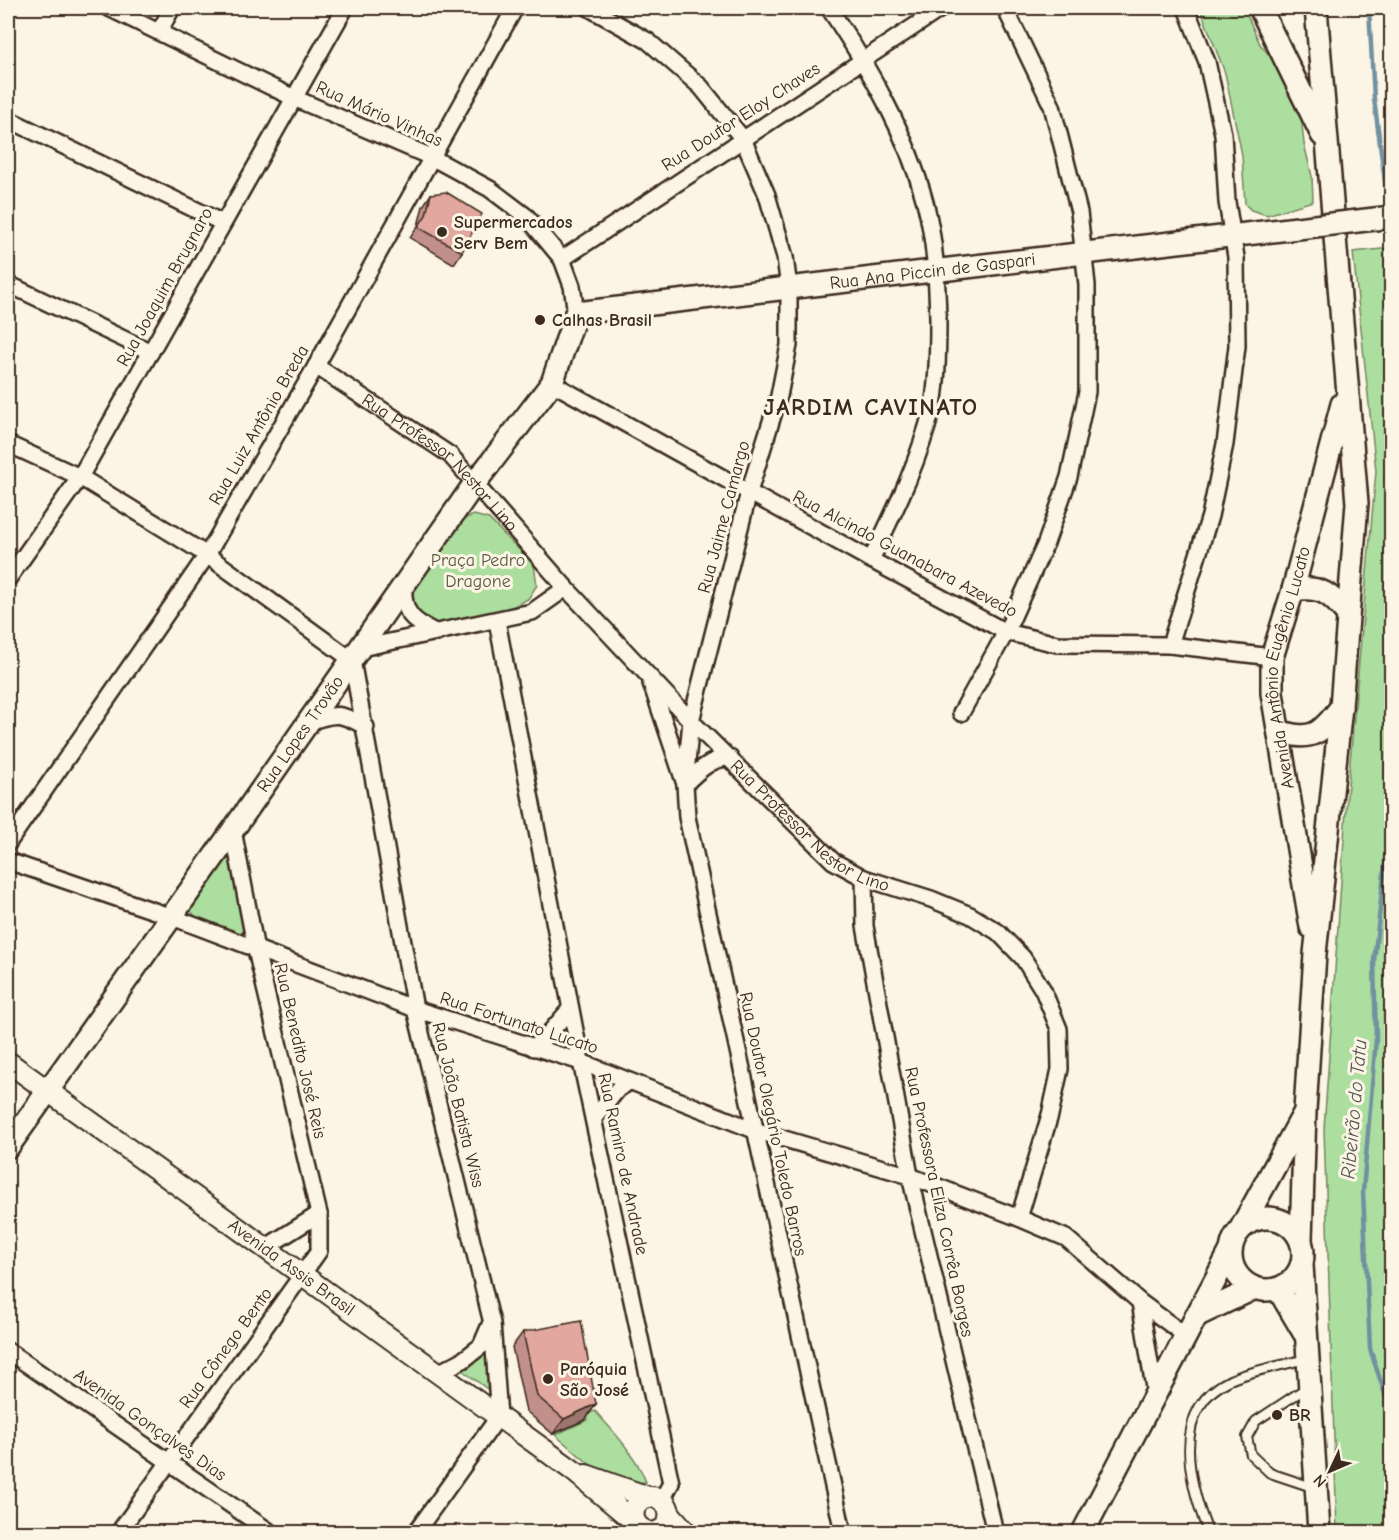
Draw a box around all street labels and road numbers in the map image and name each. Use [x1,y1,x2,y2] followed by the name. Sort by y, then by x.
[658,58,824,176] street label: Rua Doutor Eloy Chaves
[312,77,446,151] street label: Rua Mário Vinhas
[113,204,217,370] street label: Rua Joaquim Brugnaro
[829,248,1037,294] street label: Rua Ana Piccin de Gaspari
[205,341,313,509] street label: Rua Luiz Antônio Breda
[358,389,522,536] street label: Rua Professor Nestor Lino
[694,438,754,596] street label: Rua Jaime Camargo
[789,486,1021,622] street label: Rua Alcindo Guanabara Azevedo
[1261,544,1315,791] street label: Avenida Antônio Eugênio Lucato
[252,672,348,796] street label: Rua Lopes Trovão
[726,755,892,896] street label: Rua Professor Nestor Lino
[270,961,330,1141] street label: Rua Benedito José Reis
[437,988,601,1058] street label: Rua Fortunato Lucato
[735,990,811,1258] street label: Rua Doutor Olegário Toledo Barros
[427,1020,489,1190] street label: Rua João Batista Wiss
[900,1065,978,1339] street label: Rua Professora Eliza Corrêa Borges
[593,1071,653,1257] street label: Rua Ramiro de Andrade
[224,1214,359,1320] street label: Avenida Assis Brasil
[175,1284,277,1412] street label: Rua Cônego Bento
[70,1364,230,1486] street label: Avenida Gonçalves Dias

